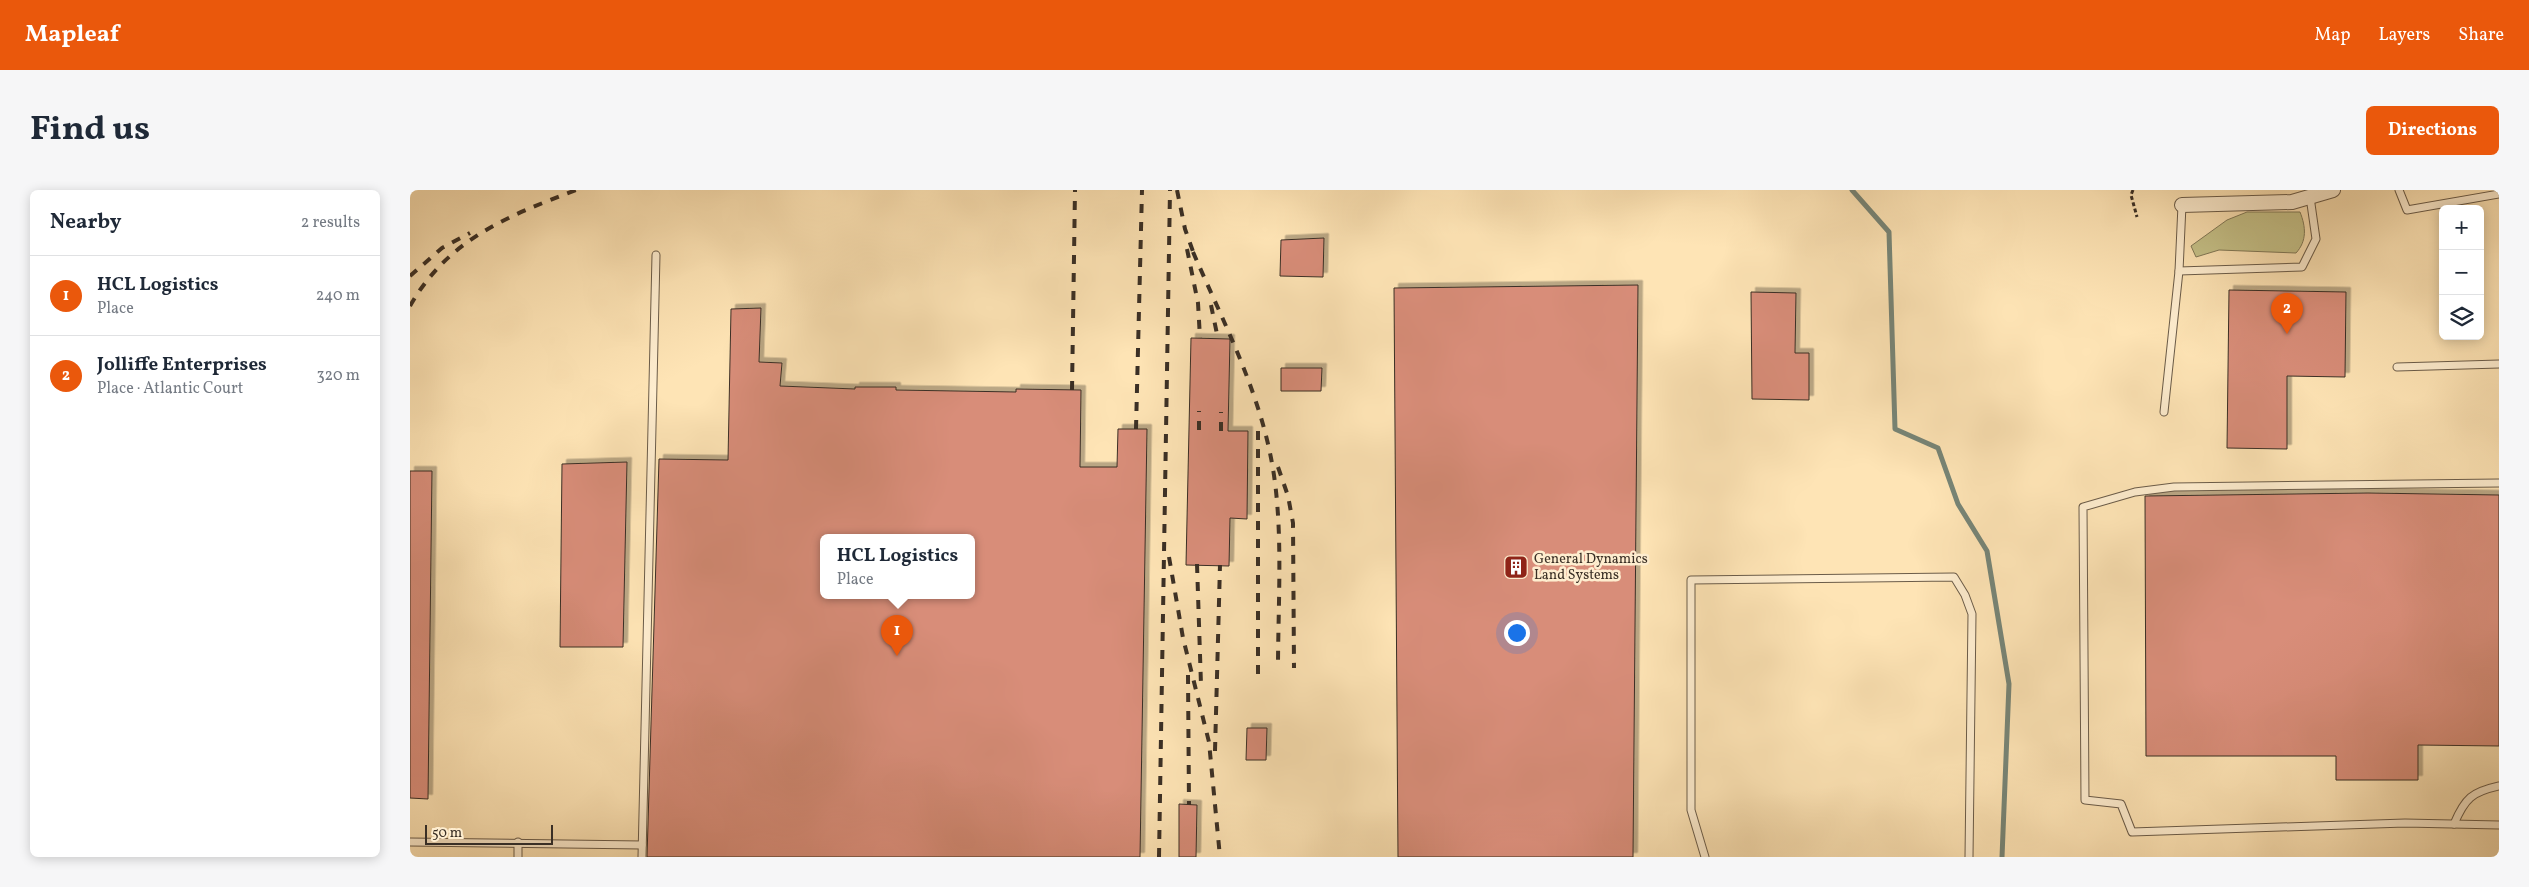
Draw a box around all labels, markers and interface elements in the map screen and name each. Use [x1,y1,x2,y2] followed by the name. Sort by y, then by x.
[25,18,119,52] text: Mapleaf
[2314,23,2350,48] text: Map
[2378,23,2430,48] text: Layers
[2458,23,2504,48] text: Share
[30,106,150,154] text: Find us
[2366,106,2499,155] button: Directions
[2439,205,2484,340] map controls
[2439,205,2484,250] button: +
[50,208,121,237] text: Nearby
[301,212,360,234] text: 2 results
[2439,250,2484,295] button: −
[97,272,218,298] text: HCL Logistics
[63,285,69,307] text: 1
[316,285,360,307] text: 240 m
[2271,293,2303,334] pin: 2
[2439,295,2484,340] button: layers
[97,298,134,320] text: Place
[97,352,267,378] text: Jolliffe Enterprises
[62,365,70,387] text: 2
[316,365,360,387] text: 320 m
[97,378,243,400] text: Place · Atlantic Court
[820,534,975,599] popup
[837,543,958,569] text: HCL Logistics
[1534,550,1648,585] place label: General Dynamics Land Systems
[1503,554,1529,580] building icon: General Dynamics Land Systems
[837,569,874,591] text: Place
[881,615,913,656] pin: 1
[1504,620,1530,646] your location
[425,822,552,845] scale bar
[432,824,462,843] text: 50 m

